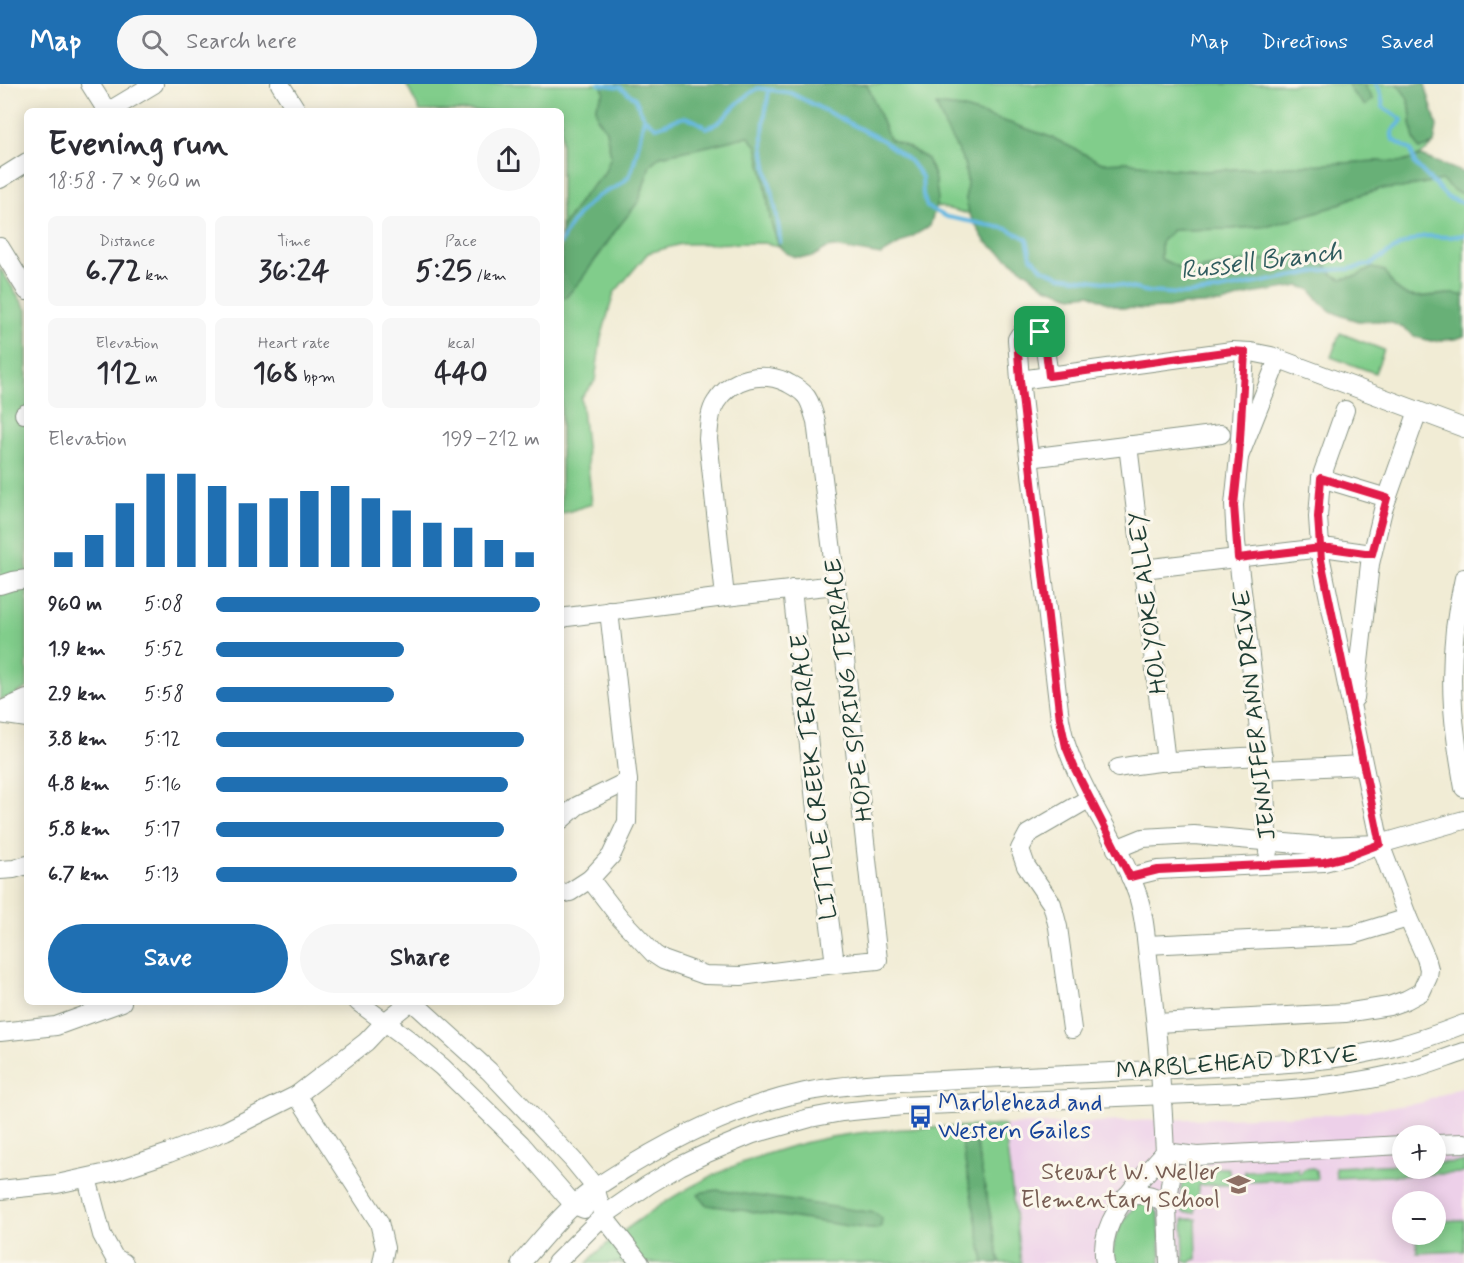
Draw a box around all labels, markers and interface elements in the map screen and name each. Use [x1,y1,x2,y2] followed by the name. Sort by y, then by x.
[117,15,537,69] search box
[30,24,81,61] text: Map
[138,26,171,59] icon: search
[186,28,297,56] text: Search here
[1190,28,1229,56] text: Map
[1262,28,1348,56] text: Directions
[1381,28,1434,56] text: Saved
[48,123,228,167] text: Evening run
[477,128,540,191] button: share
[48,168,201,195] text: 18:58 · 7 × 960 m
[99,231,155,252] text: Distance
[277,231,311,252] text: Time
[445,231,477,252] text: Pace
[1179,235,1344,289] water label: Russell Branch
[85,252,141,291] text: 6.72
[258,252,330,291] text: 36:24
[415,252,472,291] text: 5:25
[141,265,169,286] text: km
[472,265,507,286] text: /km
[1014,306,1065,357] pin
[1023,315,1056,348] icon: arrive
[96,333,159,354] text: Elevation
[258,333,330,354] text: Heart rate
[448,333,474,354] text: kcal
[96,354,141,393] text: 112
[253,354,299,393] text: 168
[434,354,488,393] text: 440
[141,367,158,388] text: m
[299,367,335,388] text: bpm
[48,426,127,453] text: Elevation
[442,426,540,453] text: 199–212 m
[1122,510,1175,696] street label: HOLYOKE ALLEY
[818,556,881,823] street label: HOPE SPRING TERRACE
[1227,588,1284,841] street label: JENNIFER ANN DRIVE
[48,591,102,618] text: 960 m
[144,591,183,618] text: 5:08
[784,632,845,921] street label: LITTLE CREEK TERRACE
[48,636,106,663] text: 1.9 km
[144,636,184,663] text: 5:52
[48,681,106,708] text: 2.9 km
[144,681,184,708] text: 5:58
[48,726,107,753] text: 3.8 km
[144,726,181,753] text: 5:12
[48,771,110,798] text: 4.8 km
[144,771,181,798] text: 5:16
[48,816,110,843] text: 5.8 km
[144,816,180,843] text: 5:17
[48,861,109,888] text: 6.7 km
[144,861,179,888] text: 5:13
[48,924,288,993] button: Save
[300,924,540,993] button: Share
[1115,1040,1359,1087] street label: MARBLEHEAD DRIVE
[938,1088,1103,1147] place label: Marblehead and Western Gailes
[907,1103,933,1129] bus stop icon: Marblehead and Western Gailes
[1392,1125,1446,1245] map controls
[1392,1125,1446,1179] button: +
[1021,1157,1220,1216] place label: Steuart W. Weller Elementary School
[1225,1172,1251,1198] school or university icon: Steuart W. Weller Elementary School
[1392,1191,1446,1245] button: −

